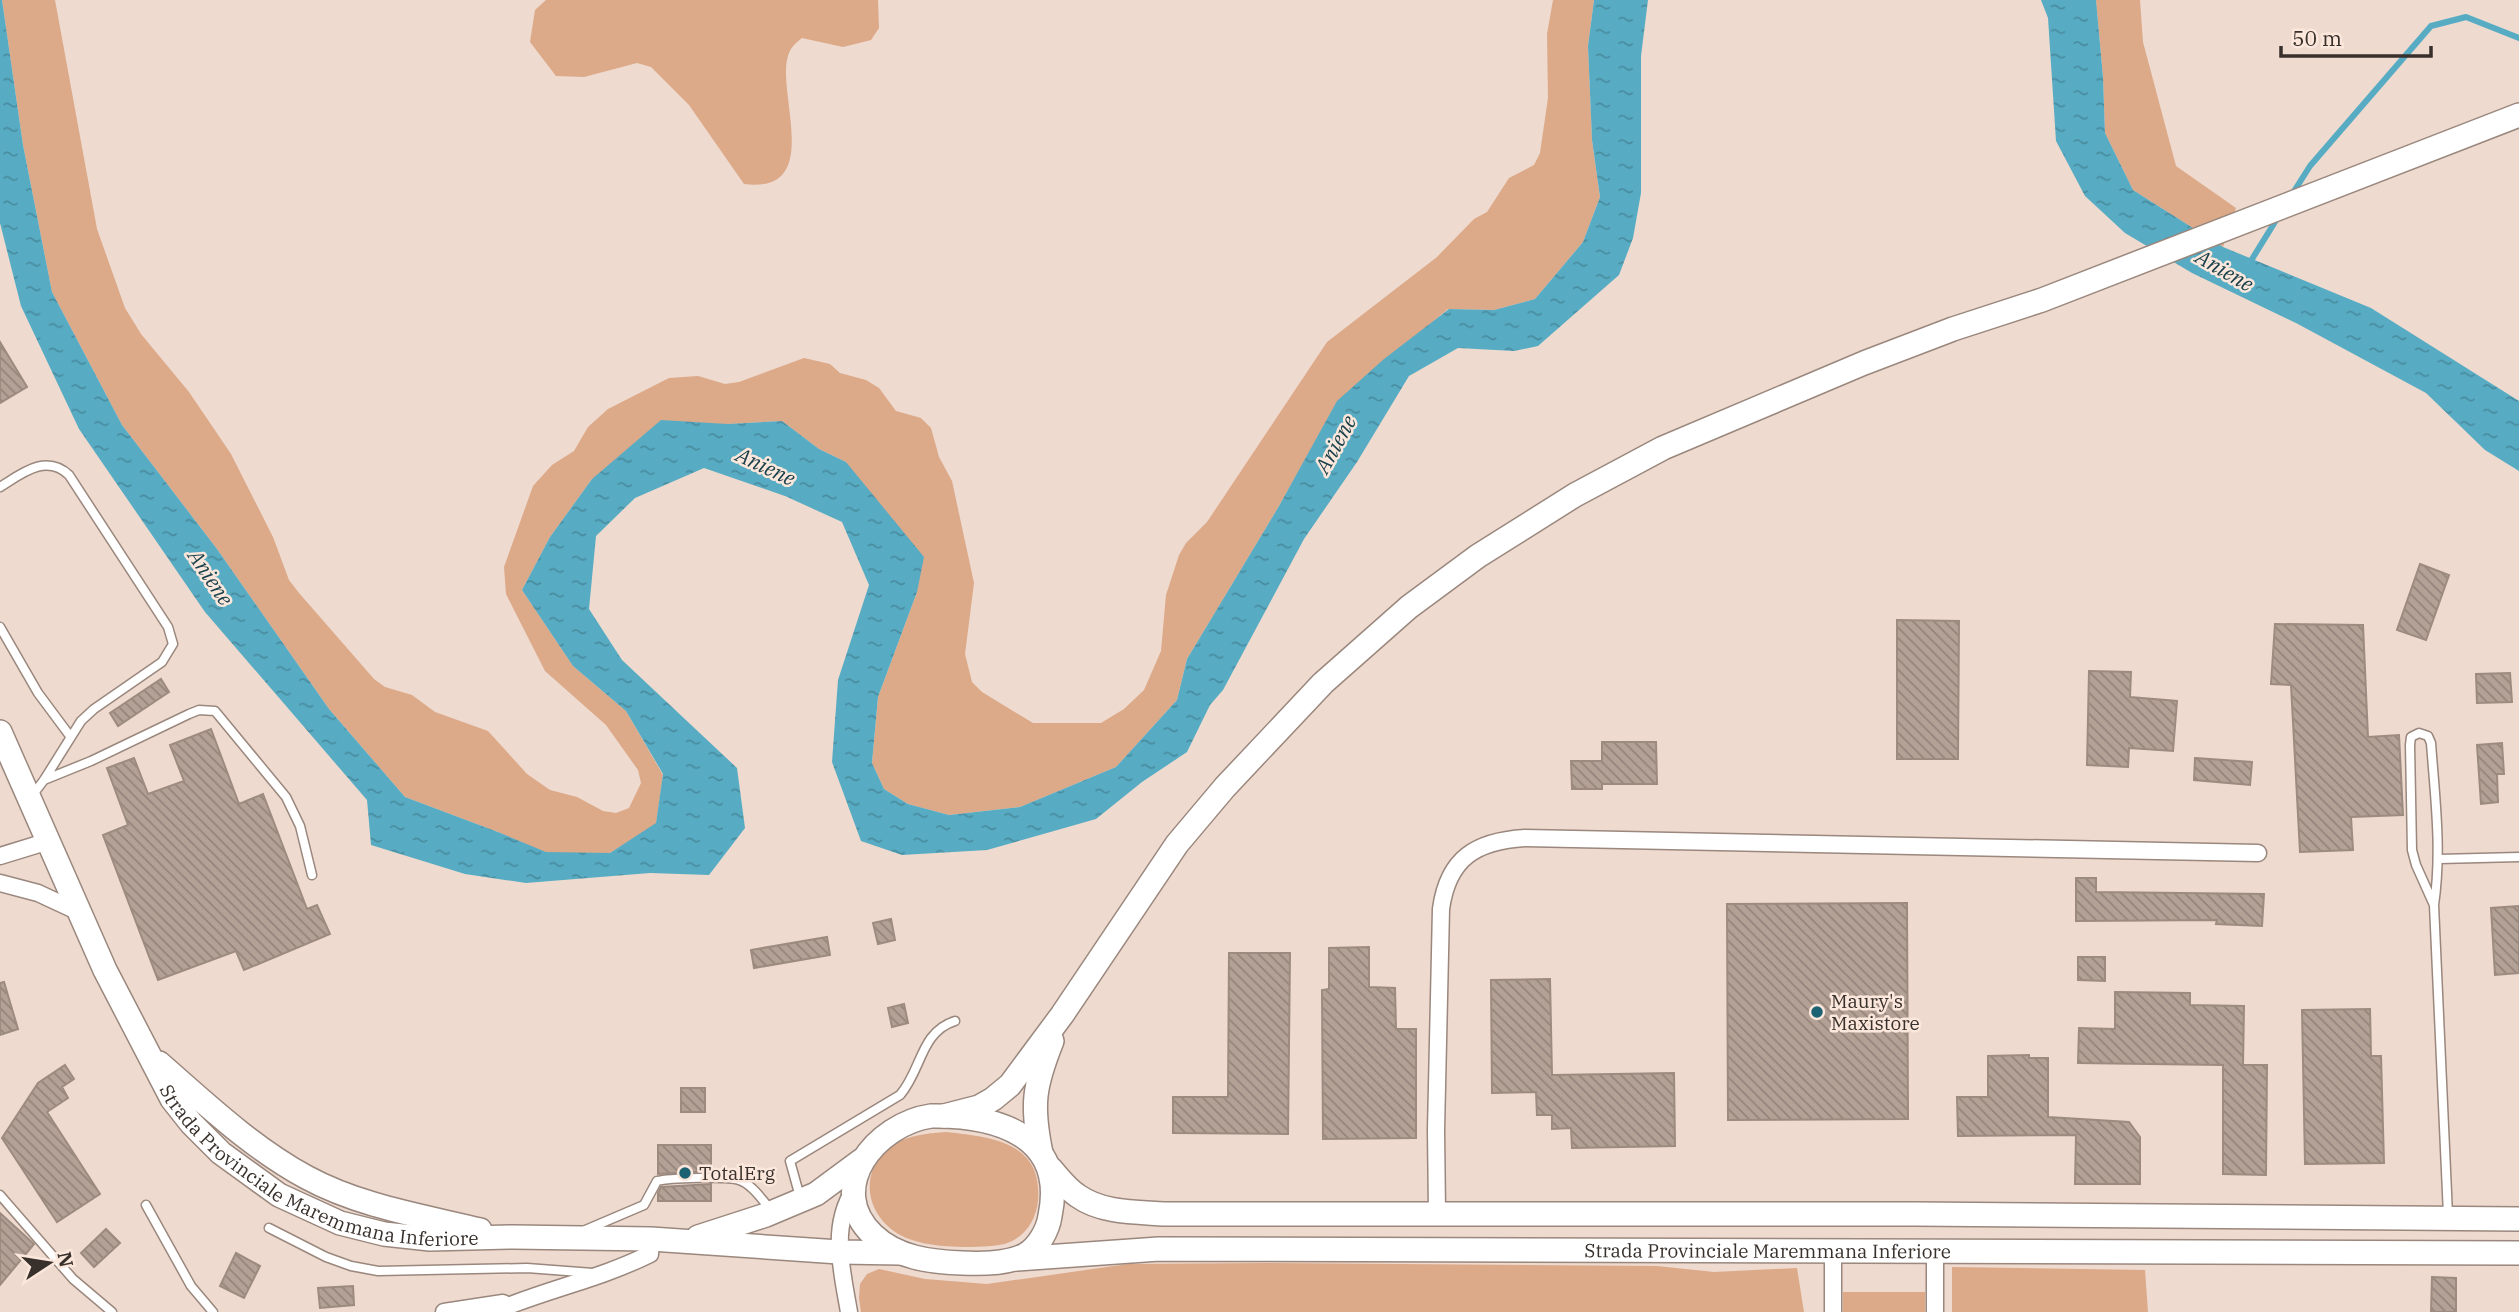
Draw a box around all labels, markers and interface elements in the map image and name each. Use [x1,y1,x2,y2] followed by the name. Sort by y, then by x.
[2281,14,2432,58] scale bar
[2292,24,2342,52] text: 50 m
[2189,241,2260,298] water label: Aniene
[1307,409,1363,480] water label: Aniene
[730,439,801,492] water label: Aniene
[181,542,240,611] water label: Aniene
[1831,989,1920,1035] place label: Maury's Maxistore
[1809,1004,1825,1020] marker: Maury's Maxistore
[155,1080,479,1251] street label: Strada Provinciale Maremmana Inferiore
[699,1161,776,1185] place label: TotalErg
[677,1165,693,1181] marker: TotalErg
[14,1228,84,1298] north arrow
[1584,1238,1951,1263] street label: Strada Provinciale Maremmana Inferiore
[52,1250,79,1269] text: N

